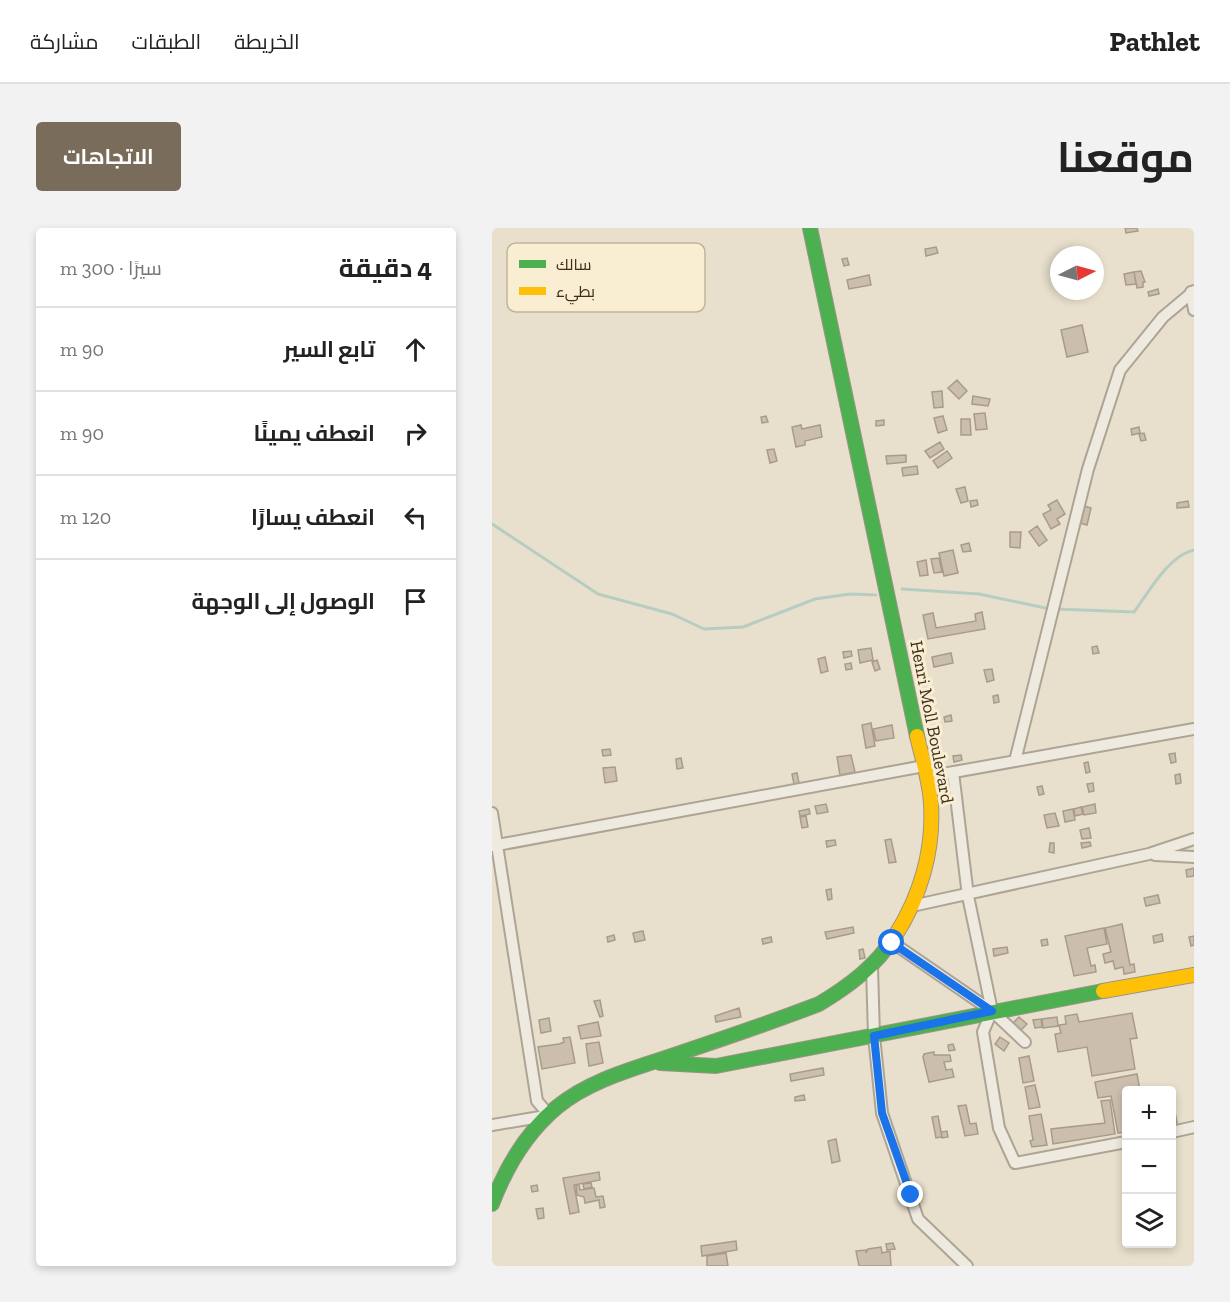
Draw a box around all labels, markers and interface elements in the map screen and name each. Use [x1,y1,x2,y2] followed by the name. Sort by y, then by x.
[1109,25,1200,58] text: Pathlet
[30,29,99,54] text: مشاركة
[132,29,201,54] text: الطبقات
[234,29,300,54] text: الخريطة
[36,122,181,191] button: الاتجاهات
[1057,132,1194,183] text: موقعنا
[507,243,705,312] legend
[1050,246,1104,300] north arrow
[339,252,432,284] text: 4 دقيقة
[556,255,591,274] text: سالك
[60,256,162,280] text: سيرًا · 300 m
[556,282,595,305] text: بطيء
[399,333,432,366] icon: ahead
[283,336,375,363] text: تابع السير
[60,337,104,361] text: 90 m
[399,417,432,450] icon: right
[254,420,375,447] text: انعطف يمينًا
[60,421,104,445] text: 90 m
[399,501,432,534] icon: left
[251,504,375,531] text: انعطف يسارًا
[60,505,111,529] text: 120 m
[399,585,432,618] icon: arrive
[191,588,375,615] text: الوصول إلى الوجهة
[905,639,959,805] street label: Henri Moll Boulevard
[878,929,904,955] route start
[1122,1086,1176,1248] map controls
[1122,1086,1176,1140] button: +
[1122,1140,1176,1194] button: −
[897,1181,923,1207] route end
[1122,1194,1176,1248] button: layers

